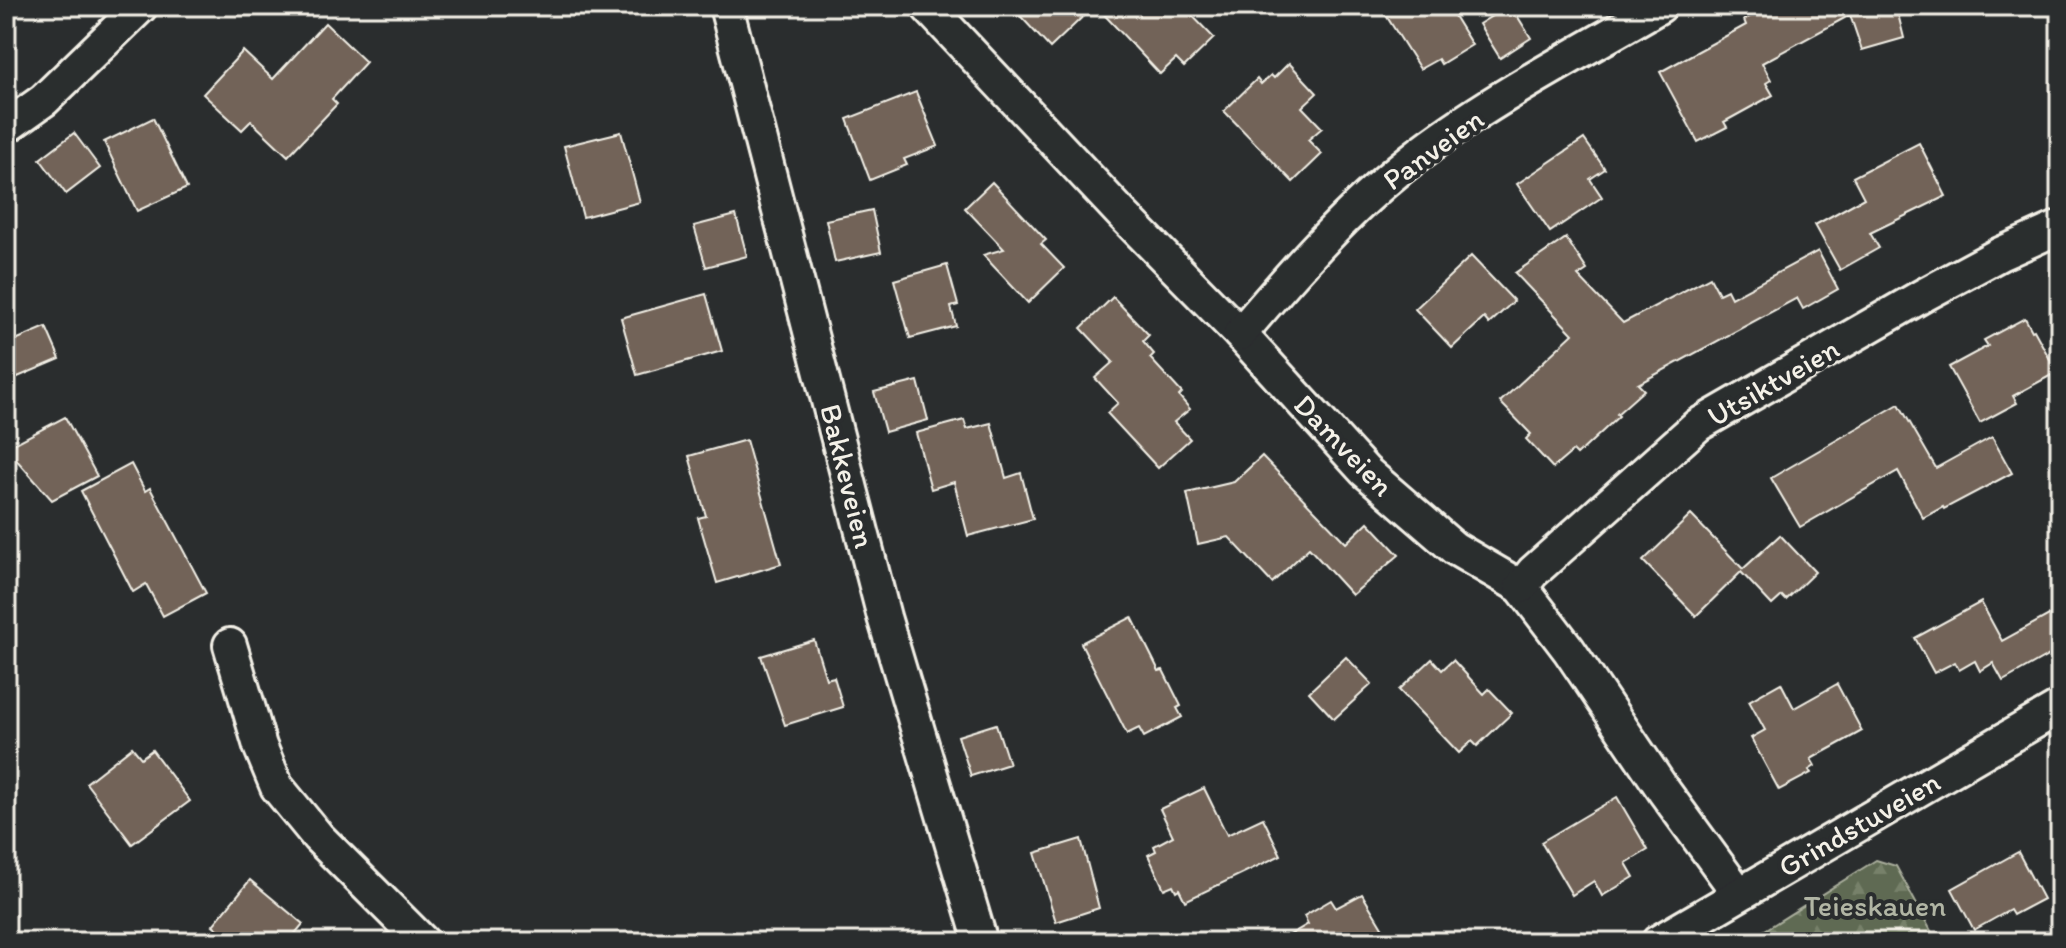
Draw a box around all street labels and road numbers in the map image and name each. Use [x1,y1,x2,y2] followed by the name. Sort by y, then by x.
[1375,100,1491,198] street label: Panveien
[1700,329,1846,435] street label: Utsiktveien
[1286,386,1402,504] street label: Damveien
[812,400,884,552] street label: Bakkeveien
[1771,763,1947,885] street label: Grindstuveien

